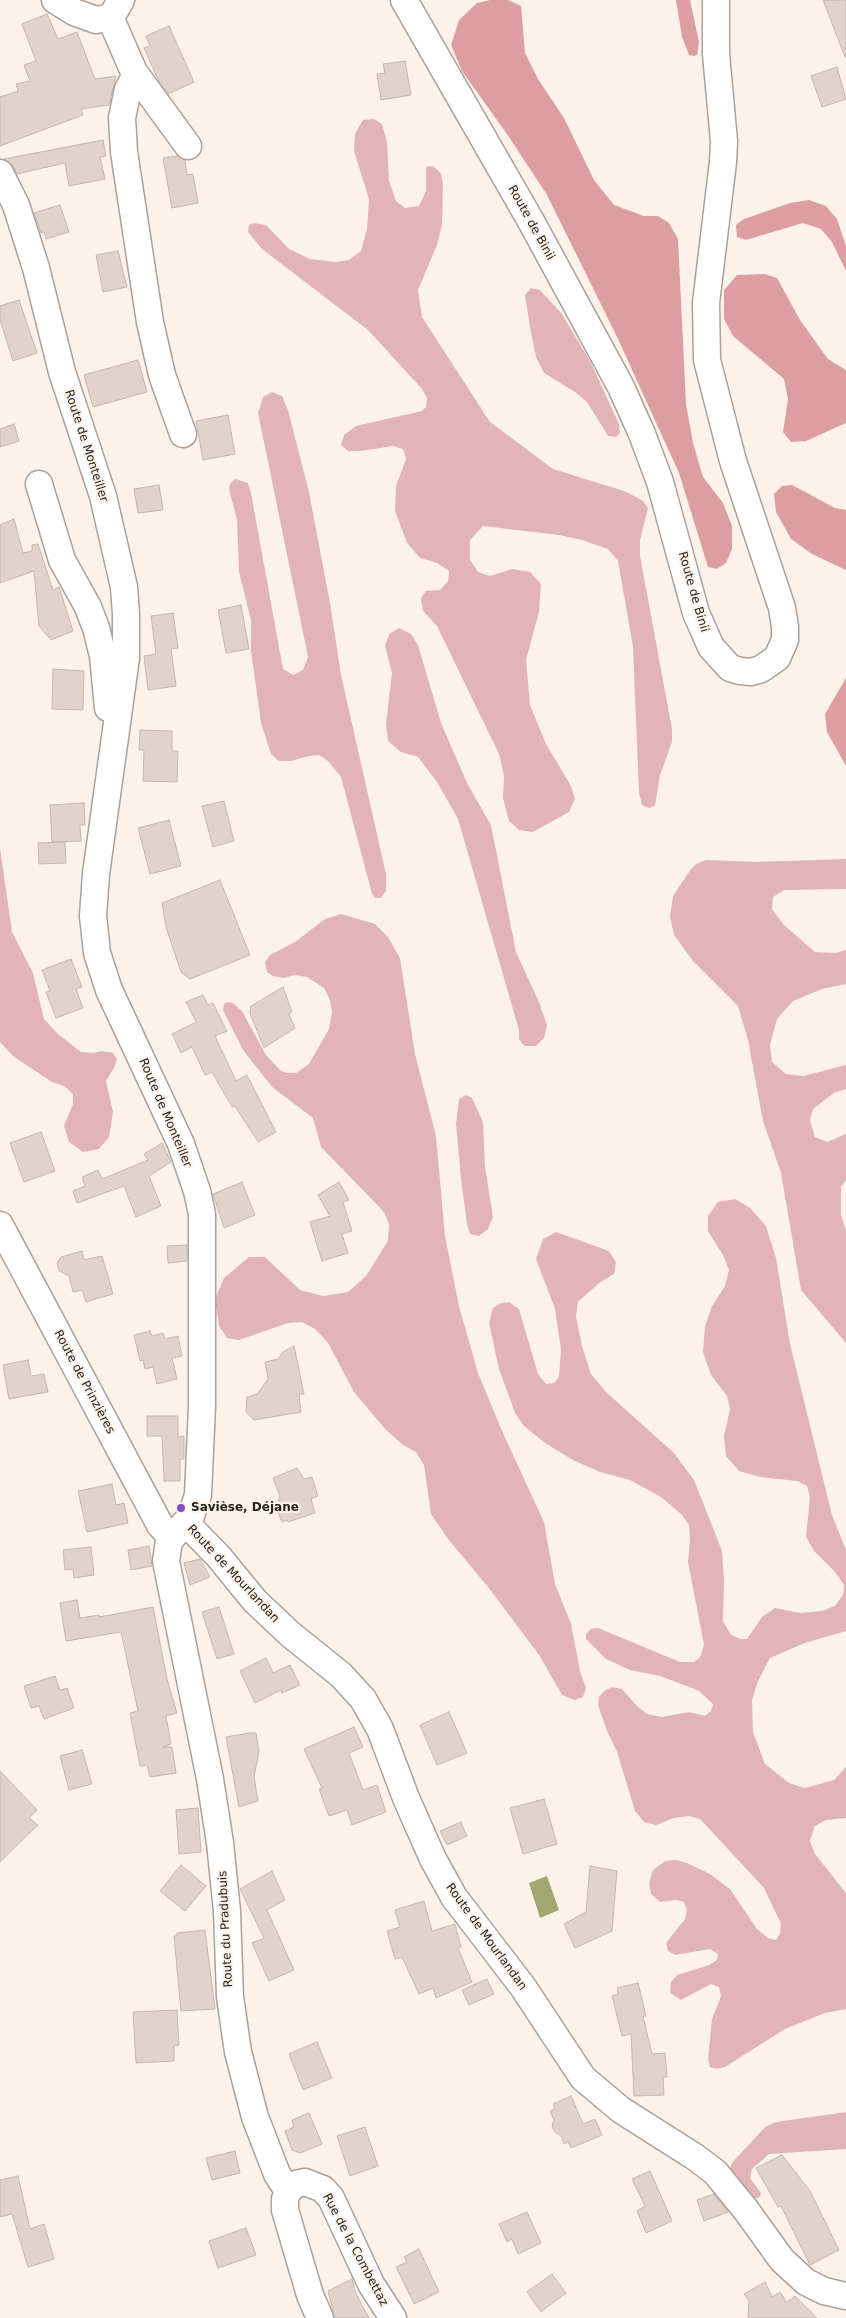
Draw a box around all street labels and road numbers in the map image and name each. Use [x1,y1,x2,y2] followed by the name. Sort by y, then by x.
[505,183,557,263] street label: Route de Binii
[61,388,111,504] street label: Route de Monteiller
[675,550,711,634] street label: Route de Binii
[135,1056,195,1170] street label: Route de Monteiller
[50,1328,118,1436] street label: Route de Prinzières
[184,1522,282,1626] street label: Route de Mourlandan
[216,1870,236,1988] street label: Route du Pradubuis
[442,1881,530,1993] street label: Route de Mourlandan
[319,2191,391,2309] street label: Rue de la Combettaz

